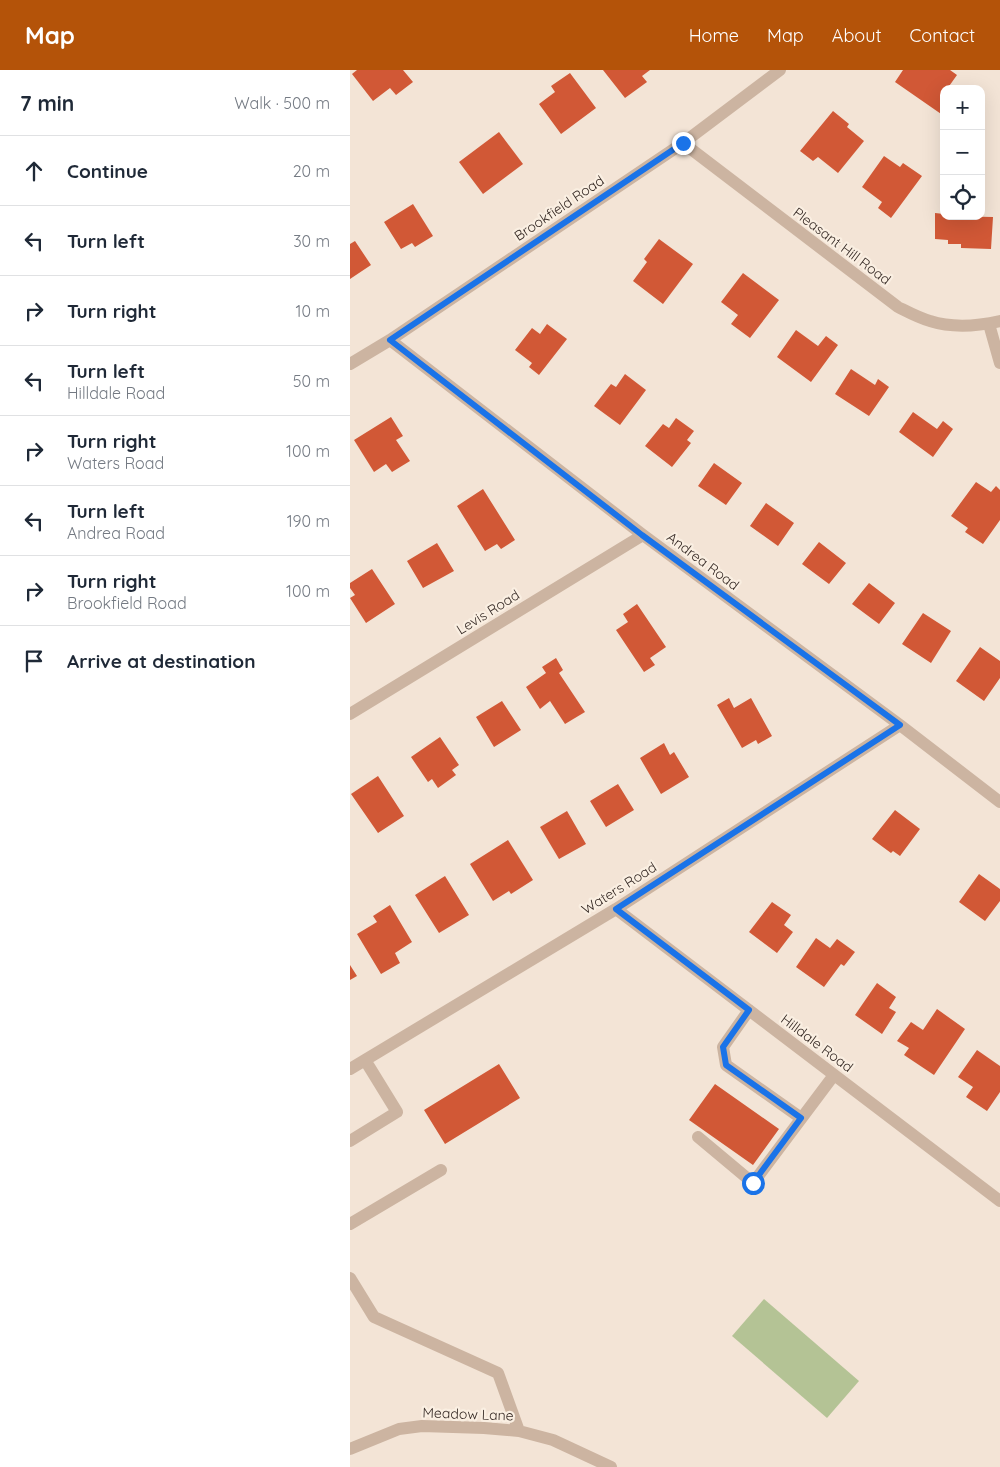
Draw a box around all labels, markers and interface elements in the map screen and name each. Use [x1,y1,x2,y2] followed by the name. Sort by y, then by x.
[25,20,75,50] text: Map
[689,24,739,47] text: Home
[767,24,804,47] text: Map
[832,24,882,47] text: About
[910,24,975,47] text: Contact
[940,85,985,220] map controls
[940,85,985,130] button: +
[20,90,74,116] text: 7 min
[234,93,330,113] text: Walk · 500 m
[940,130,985,175] button: −
[672,132,695,155] route end
[20,157,48,185] icon: ahead
[67,159,148,183] text: Continue
[293,161,330,181] text: 20 m
[511,171,607,245] street label: Brookfield Road
[940,175,985,220] button: locate
[790,203,894,289] street label: Pleasant Hill Road
[20,227,48,255] icon: left
[67,229,145,253] text: Turn left
[293,231,330,251] text: 30 m
[20,297,48,325] icon: right
[67,299,156,323] text: Turn right
[296,301,330,321] text: 10 m
[67,359,145,383] text: Turn left
[20,367,48,395] icon: left
[293,371,330,391] text: 50 m
[67,383,165,403] text: Hilldale Road
[67,429,156,453] text: Turn right
[20,437,48,465] icon: right
[286,441,330,461] text: 100 m
[67,453,164,473] text: Waters Road
[67,499,145,523] text: Turn left
[20,507,48,535] icon: left
[287,511,330,531] text: 190 m
[67,523,165,543] text: Andrea Road
[663,528,743,594] street label: Andrea Road
[67,569,156,593] text: Turn right
[20,577,48,605] icon: right
[286,581,330,601] text: 100 m
[453,586,523,638] street label: Levis Road
[67,593,187,613] text: Brookfield Road
[20,647,48,675] icon: arrive
[67,649,256,673] text: Arrive at destination
[578,858,660,918] street label: Waters Road
[777,1010,857,1076] street label: Hilldale Road
[742,1172,765,1195] route start
[422,1403,514,1425] street label: Meadow Lane

